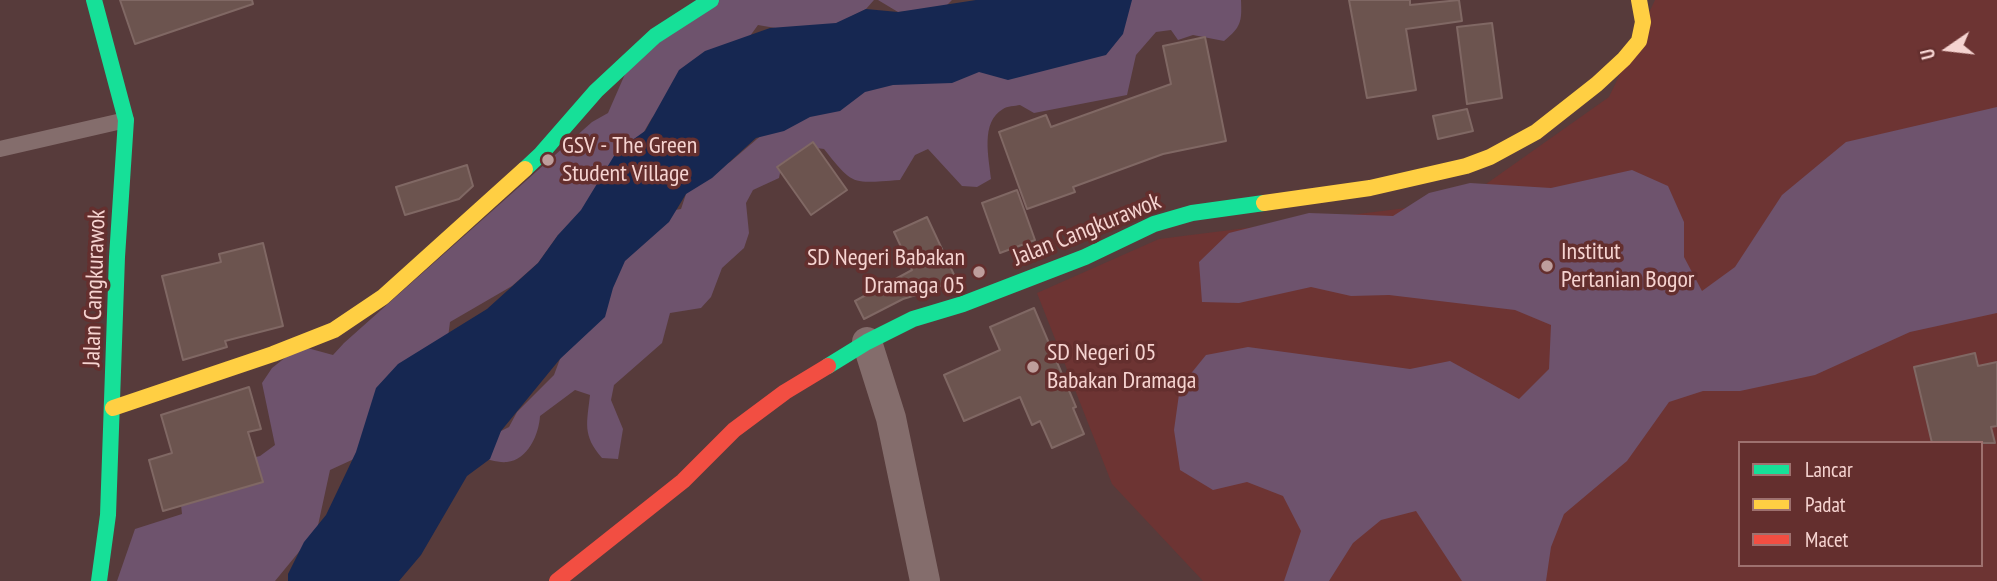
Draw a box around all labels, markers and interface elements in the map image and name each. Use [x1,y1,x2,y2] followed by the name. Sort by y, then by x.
[1913,14,1983,84] north arrow
[1915,46,1940,62] text: U
[562,132,697,188] place label: GSV - The Green Student Village
[540,152,556,168] marker: GSV - The Green Student Village
[1009,187,1165,273] street label: Jalan Cangkurawok
[78,209,112,367] street label: Jalan Cangkurawok
[1561,238,1694,294] place label: Institut Pertanian Bogor
[807,244,965,300] place label: SD Negeri Babakan Dramaga 05
[1539,258,1555,274] marker: Institut Pertanian Bogor
[971,264,987,280] marker: SD Negeri Babakan Dramaga 05
[1047,339,1196,395] place label: SD Negeri 05 Babakan Dramaga
[1025,359,1041,375] marker: SD Negeri 05 Babakan Dramaga
[1738,441,1983,567] legend
[1805,456,1853,483] text: Lancar
[1805,491,1846,518] text: Padat
[1805,526,1848,553] text: Macet

